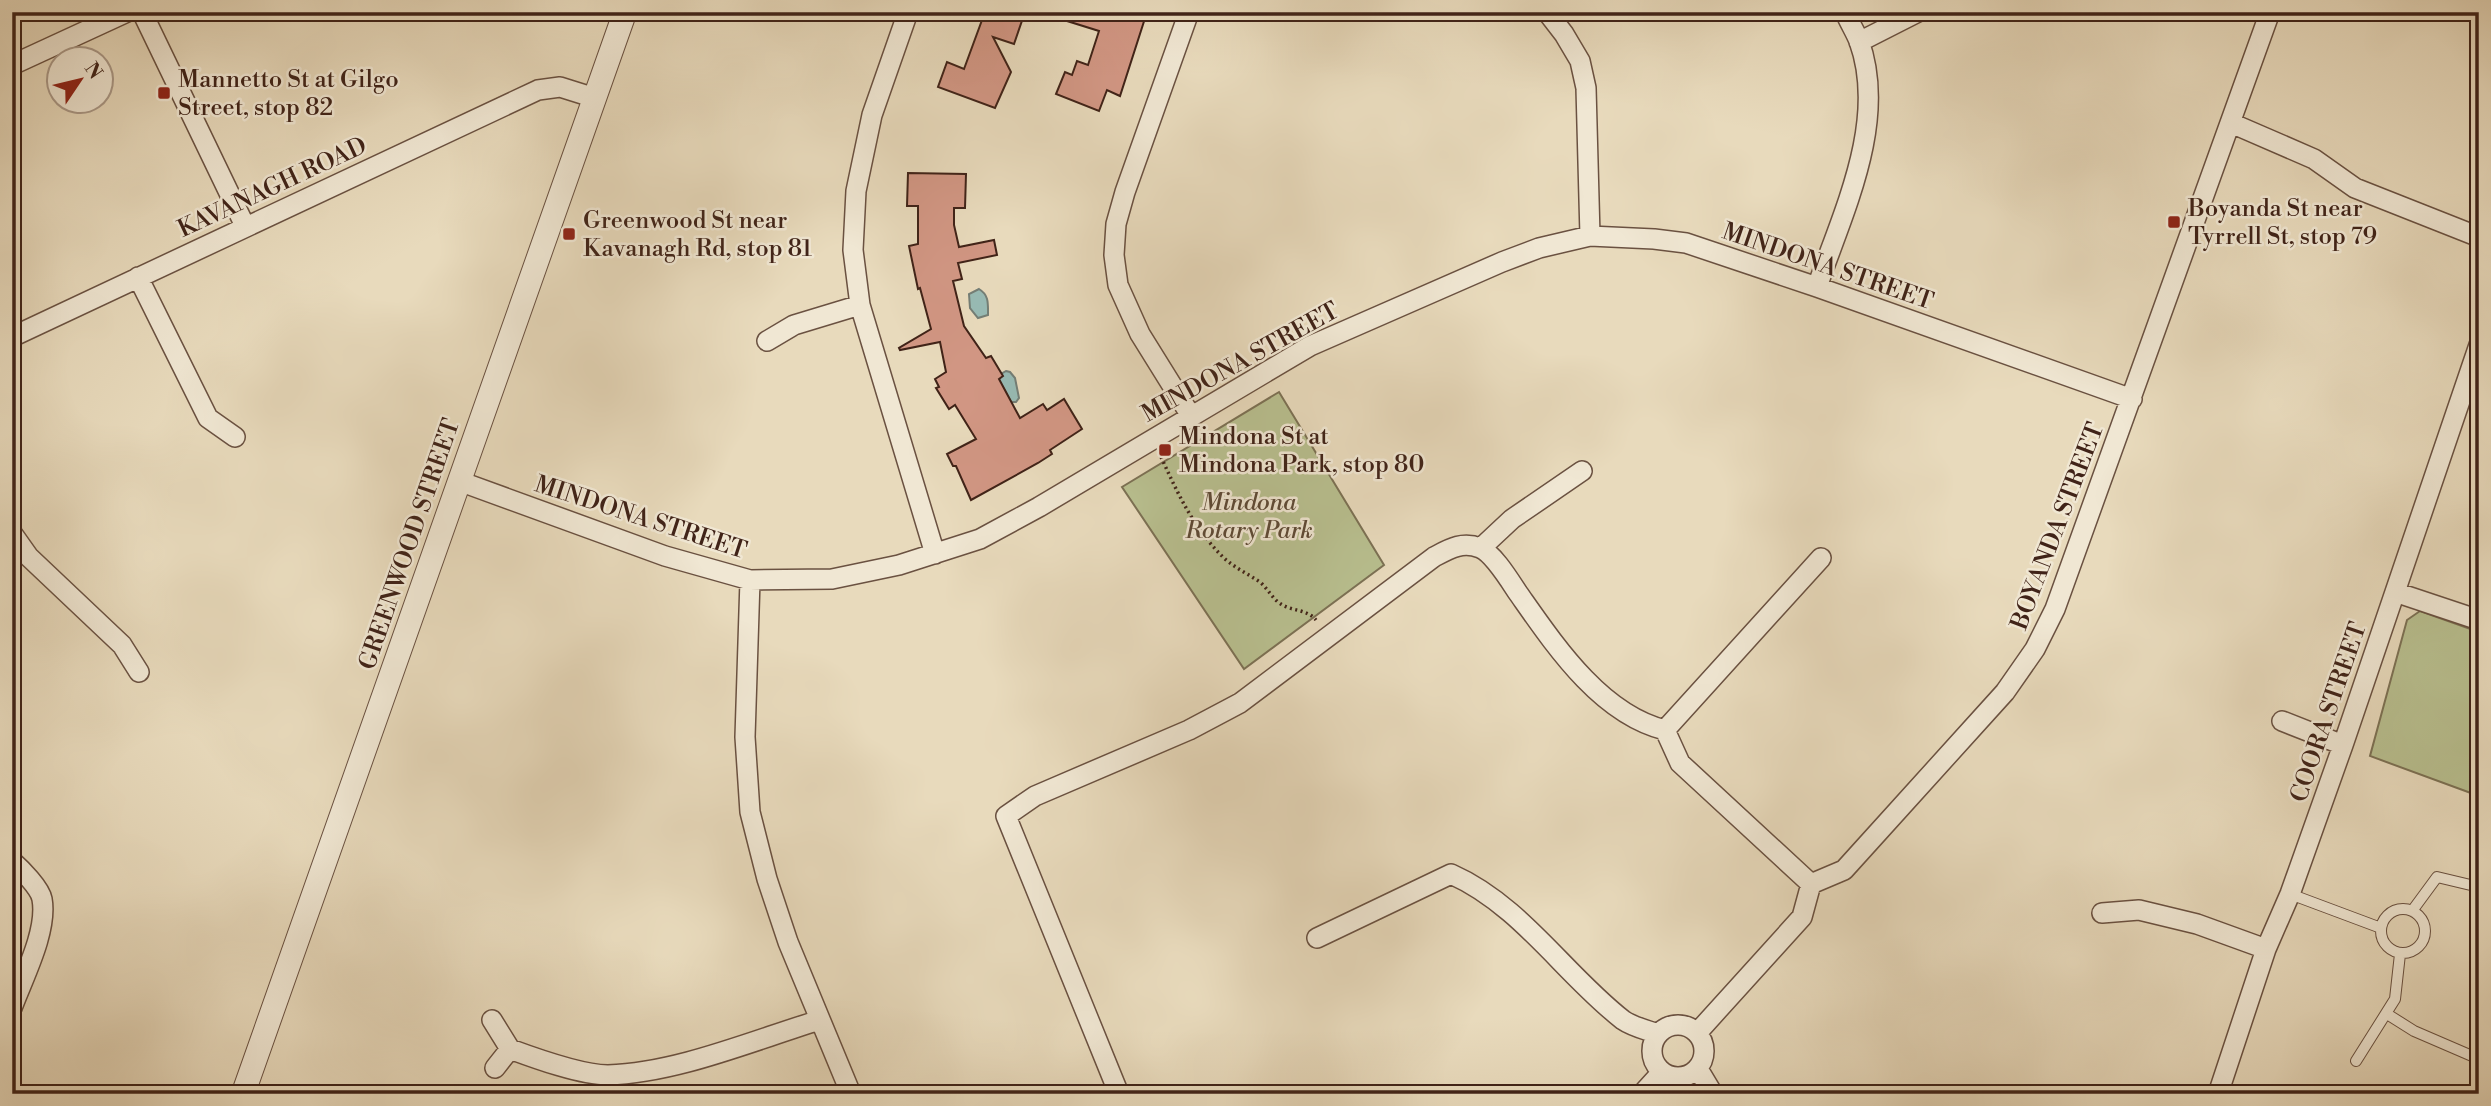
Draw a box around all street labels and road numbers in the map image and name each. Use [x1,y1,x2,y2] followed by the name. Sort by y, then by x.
[173,131,372,245] street label: KAVANAGH ROAD
[1718,217,1937,317] street label: MINDONA STREET
[1136,296,1345,430] street label: MINDONA STREET
[353,415,467,674] street label: GREENWOOD STREET
[2004,419,2111,635] street label: BOYANDA STREET
[531,470,751,566] street label: MINDONA STREET
[2284,618,2374,806] street label: COORA STREET

